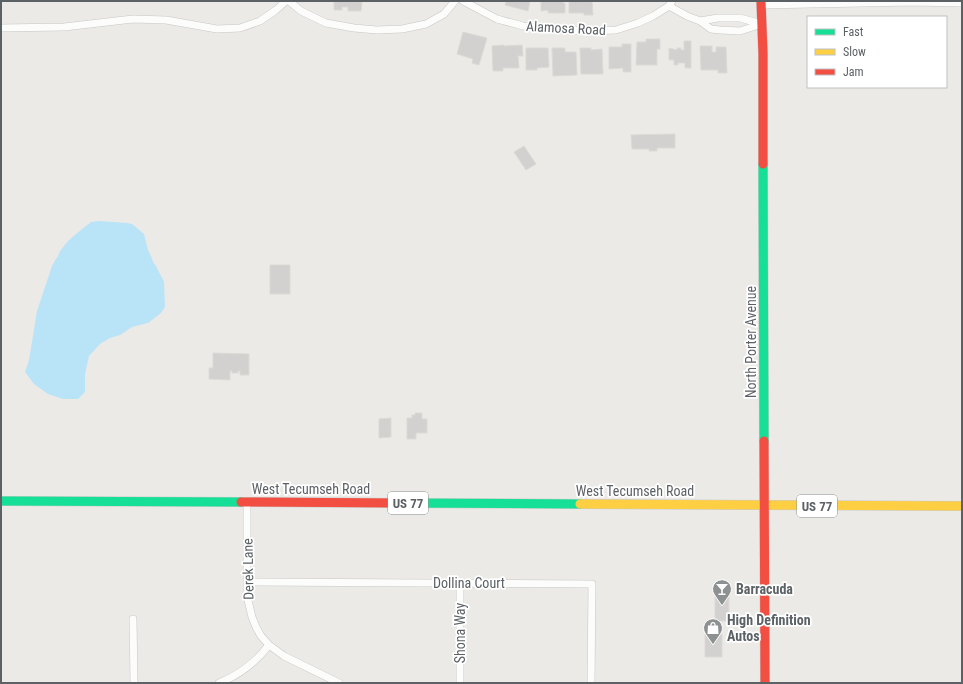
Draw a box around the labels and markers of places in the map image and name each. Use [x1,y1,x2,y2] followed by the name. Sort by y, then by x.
[711,578,733,606] bar icon: Barracuda
[736,581,793,597] place label: Barracuda
[727,612,811,644] place label: High Definition Autos
[702,617,724,645] shop icon: High Definition Autos

